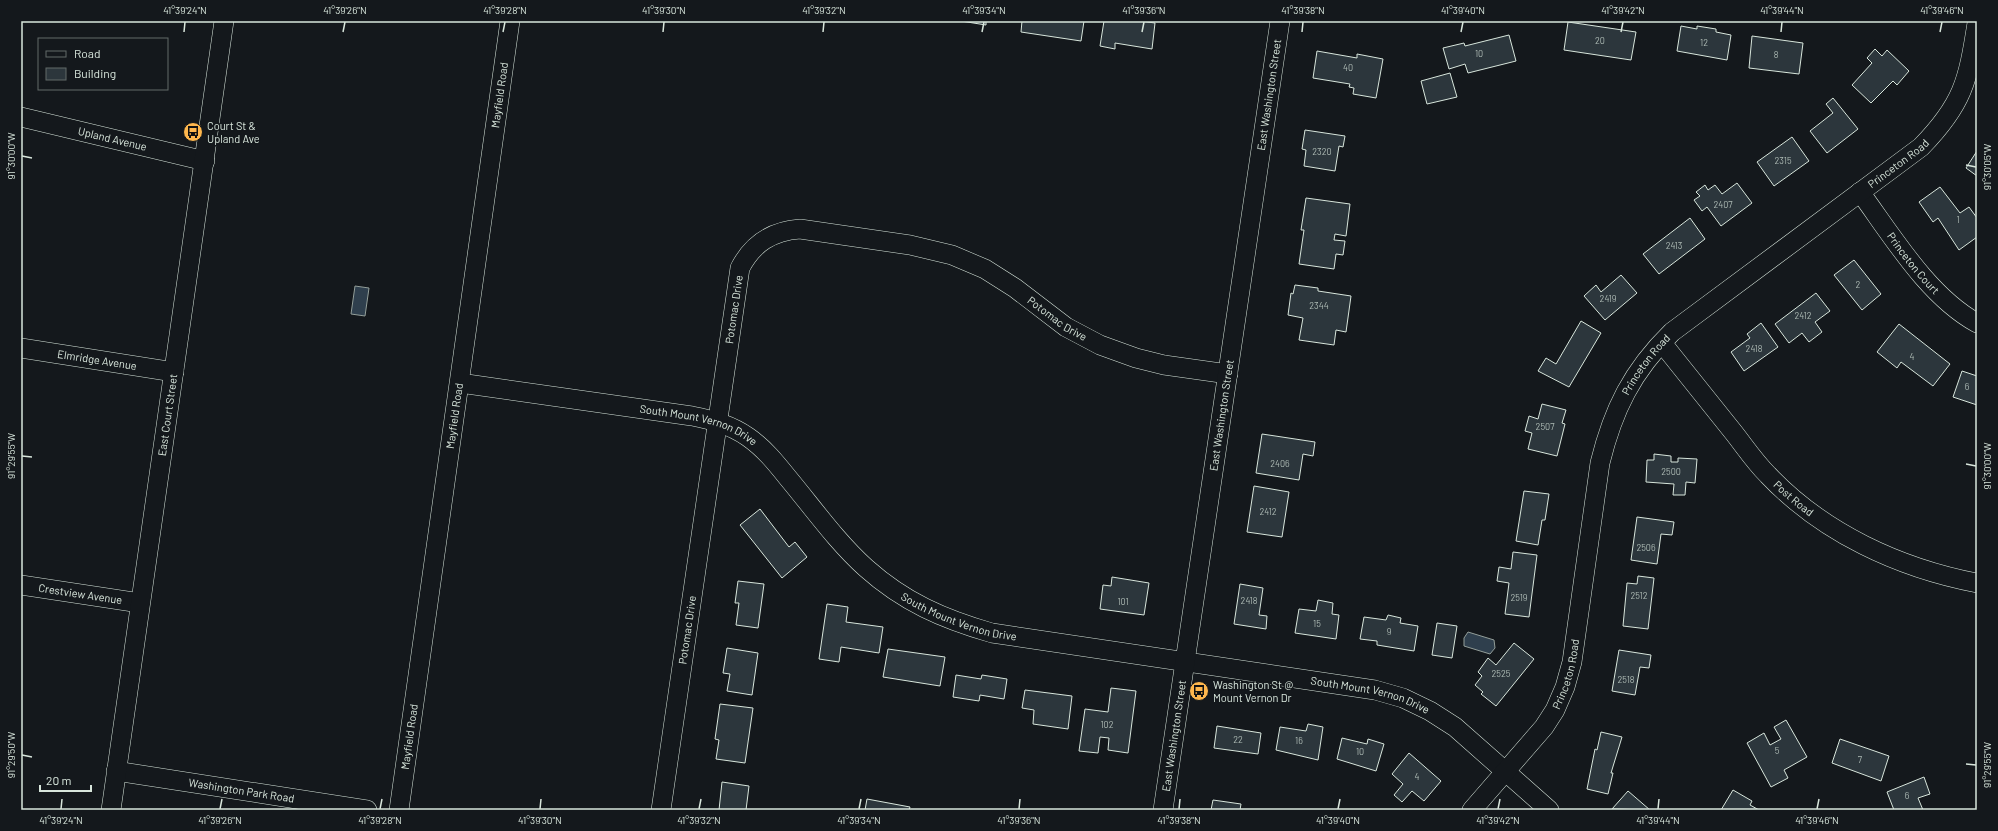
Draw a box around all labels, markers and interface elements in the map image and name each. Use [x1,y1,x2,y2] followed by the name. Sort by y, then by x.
[163,4,207,16] text: 41°39'24"N
[323,4,367,16] text: 41°39'26"N
[483,4,527,16] text: 41°39'28"N
[642,4,686,16] text: 41°39'30"N
[802,4,846,16] text: 41°39'32"N
[962,4,1006,16] text: 41°39'34"N
[1122,4,1166,16] text: 41°39'36"N
[1281,4,1325,16] text: 41°39'38"N
[1441,4,1485,16] text: 41°39'40"N
[1601,4,1645,16] text: 41°39'42"N
[1760,4,1804,16] text: 41°39'44"N
[1920,4,1964,16] text: 41°39'46"N
[1595,35,1605,46] house number: 20
[1700,37,1708,48] house number: 12
[38,38,168,90] legend
[1254,38,1283,151] street label: East Washington Street
[74,46,101,60] text: Road
[1475,48,1483,59] house number: 10
[1774,49,1779,60] house number: 8
[488,61,510,129] street label: Mayfield Road
[1343,62,1353,73] house number: 40
[74,66,116,80] text: Building
[207,119,260,145] place label: Court St & Upland Ave
[182,121,204,143] bus stop icon: Court St & Upland Ave
[77,124,148,153] street label: Upland Avenue
[5,132,17,180] text: 91°30'00"W
[1865,136,1931,190] street label: Princeton Road
[1981,143,1993,190] text: 91°30'05"W
[1312,146,1332,157] house number: 2320
[1774,155,1792,166] house number: 2315
[1713,199,1733,210] house number: 2407
[1956,214,1960,225] house number: 1
[1885,230,1942,297] street label: Princeton Court
[1666,240,1683,251] house number: 2413
[722,274,745,344] street label: Potomac Drive
[1856,279,1861,290] house number: 2
[1025,293,1090,343] street label: Potomac Drive
[1600,293,1617,304] house number: 2419
[1309,300,1329,311] house number: 2344
[1795,310,1812,321] house number: 2412
[1619,331,1672,397] street label: Princeton Road
[1746,343,1763,354] house number: 2418
[57,347,138,372] street label: Elmridge Avenue
[1910,351,1915,362] house number: 4
[1206,359,1236,472] street label: East Washington Street
[155,373,179,457] street label: East Court Street
[1965,381,1970,392] house number: 6
[443,382,465,450] street label: Mayfield Road
[639,402,760,448] street label: South Mount Vernon Drive
[1536,421,1555,432] house number: 2507
[5,433,17,479] text: 91°29'55"W
[1981,442,1993,490] text: 91°30'00"W
[1270,458,1290,469] house number: 2406
[1661,466,1681,477] house number: 2500
[1771,478,1816,519] street label: Post Road
[1260,506,1277,517] house number: 2412
[1636,542,1656,553] house number: 2506
[38,581,123,606] street label: Crestview Avenue
[899,589,1018,643] street label: South Mount Vernon Drive
[1630,590,1648,601] house number: 2512
[1510,592,1528,603] house number: 2519
[675,594,698,665] street label: Potomac Drive
[1241,595,1258,606] house number: 2418
[1117,596,1129,607] house number: 101
[1313,618,1321,629] house number: 15
[1387,626,1392,637] house number: 9
[1549,638,1581,711] street label: Princeton Road
[1492,668,1511,679] house number: 2525
[1310,674,1432,716] street label: South Mount Vernon Drive
[1617,674,1635,685] house number: 2518
[1213,678,1293,704] place label: Washington St @ Mount Vernon Dr
[1159,679,1188,792] street label: East Washington Street
[1188,680,1210,702] bus stop icon: Washington St @ Mount Vernon Dr
[398,703,420,770] street label: Mayfield Road
[1100,719,1114,730] house number: 102
[5,732,17,778] text: 91°29'50"W
[1233,734,1243,745] house number: 22
[1295,735,1303,746] house number: 16
[1981,742,1993,788] text: 91°29'55"W
[1775,745,1780,756] house number: 5
[1356,746,1364,757] house number: 10
[1858,754,1863,765] house number: 7
[40,767,91,793] scale bar
[1415,771,1420,782] house number: 4
[46,773,72,787] text: 20 m
[188,775,295,805] street label: Washington Park Road
[1905,790,1910,801] house number: 6
[39,814,83,826] text: 41°39'24"N
[198,814,242,826] text: 41°39'26"N
[358,814,402,826] text: 41°39'28"N
[518,814,562,826] text: 41°39'30"N
[677,814,721,826] text: 41°39'32"N
[837,814,881,826] text: 41°39'34"N
[997,814,1041,826] text: 41°39'36"N
[1157,814,1201,826] text: 41°39'38"N
[1316,814,1360,826] text: 41°39'40"N
[1476,814,1520,826] text: 41°39'42"N
[1636,814,1680,826] text: 41°39'44"N
[1795,814,1839,826] text: 41°39'46"N

